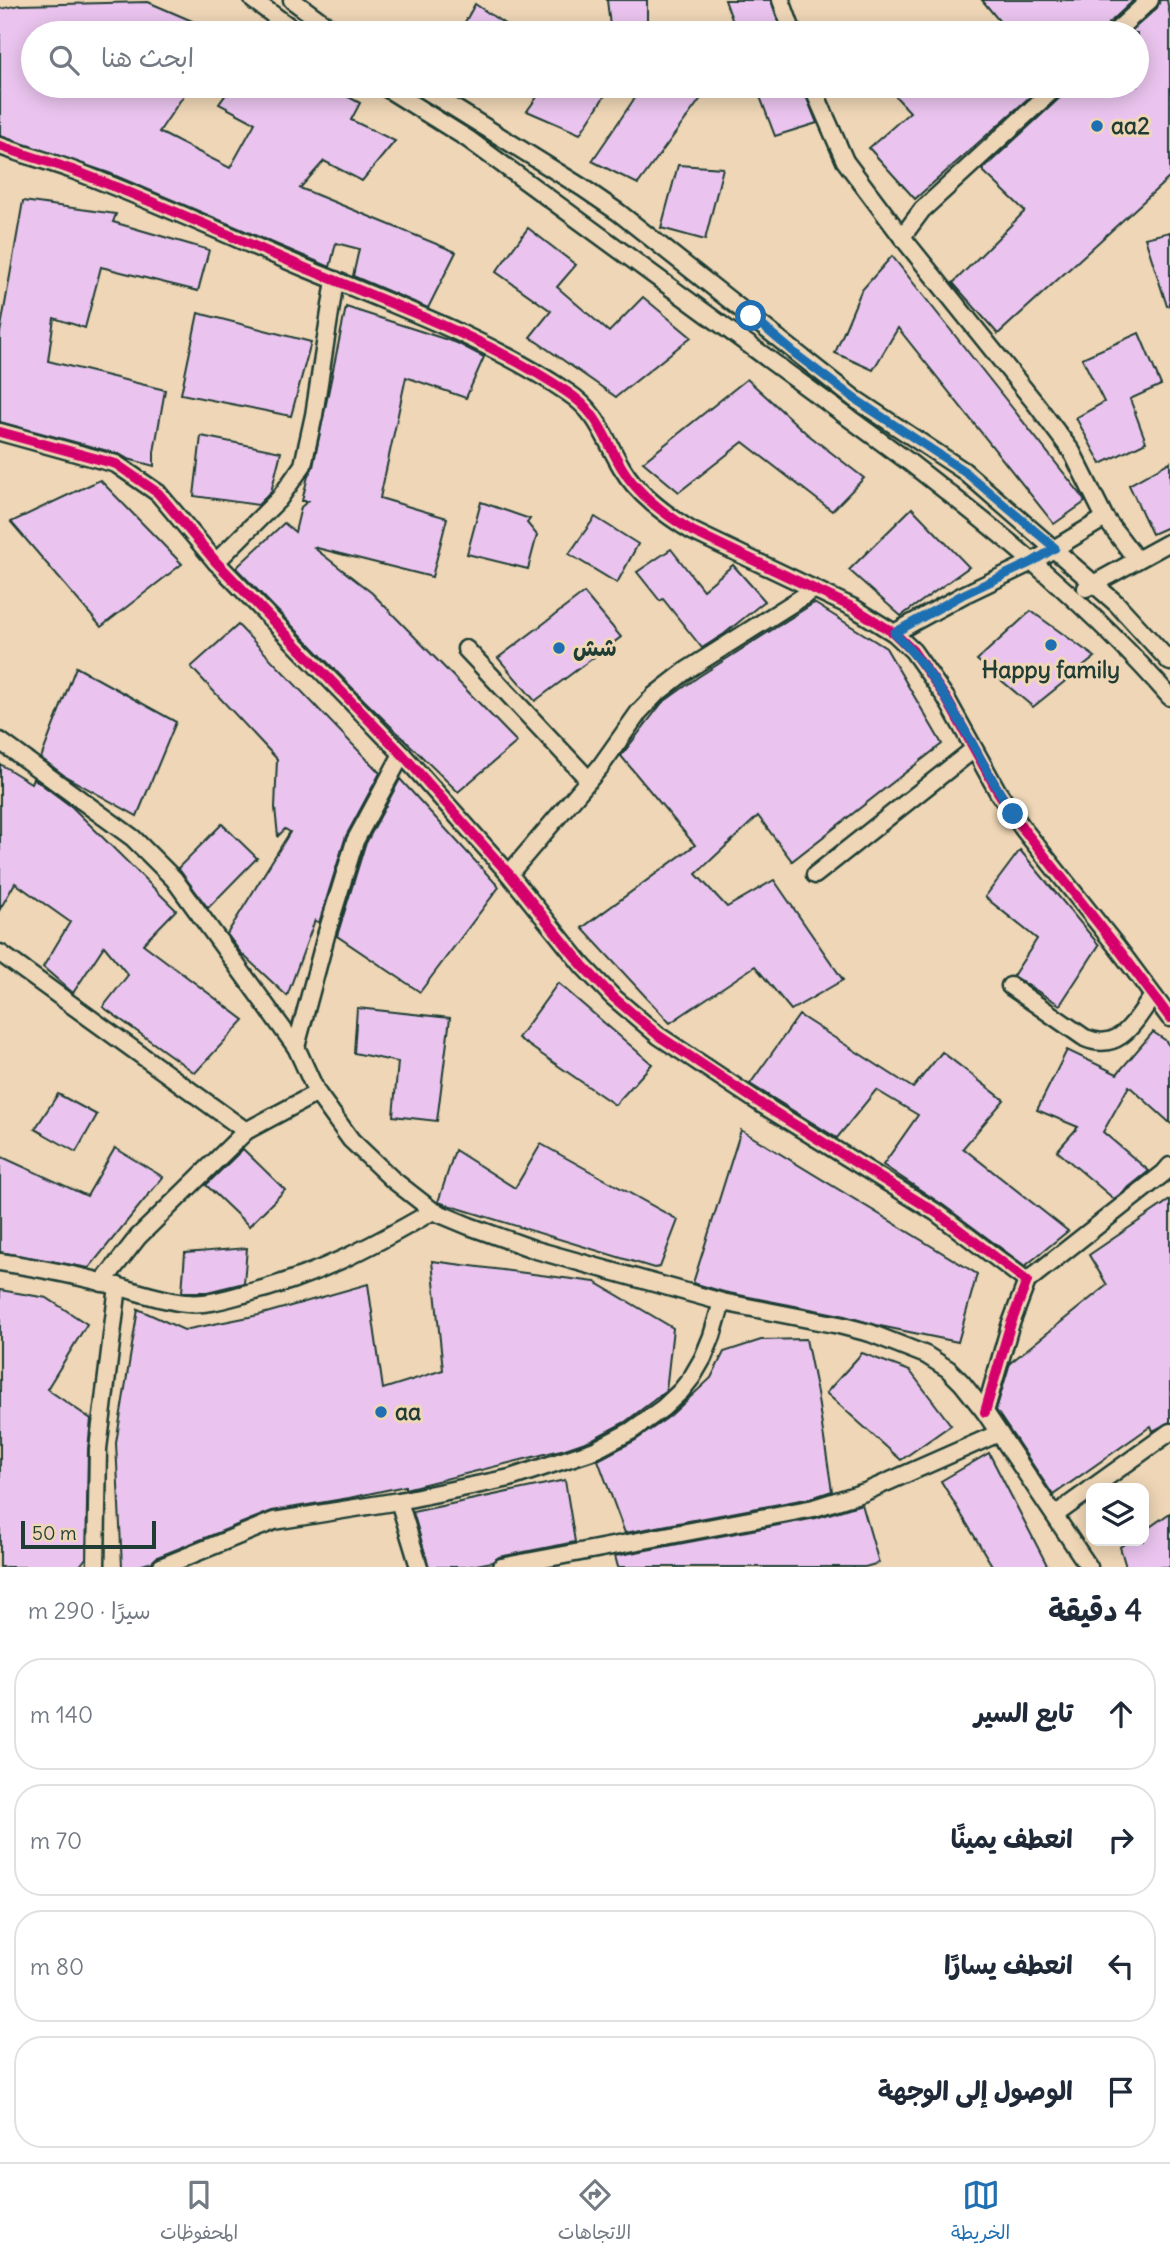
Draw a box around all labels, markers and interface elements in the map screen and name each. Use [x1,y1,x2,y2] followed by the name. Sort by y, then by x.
[21,21,1149,98] search box
[45,41,83,79] icon: search
[101,41,194,74] text: ابحث هنا
[1111,111,1150,140] place label: aa2
[1089,118,1105,134] marker: aa2
[735,300,766,331] route start
[573,633,617,662] place label: شش
[1043,637,1059,653] marker: Happy family
[551,640,567,656] marker: شش
[982,655,1120,684] place label: Happy family
[997,798,1028,829] route end
[395,1397,421,1426] place label: aa
[373,1404,389,1420] marker: aa
[1086,1483,1149,1546] map controls
[1086,1483,1149,1546] button: layers
[21,1518,156,1550] scale bar
[32,1521,77,1545] text: 50 m
[1048,1591,1142,1629] text: 4 دقيقة
[28,1596,151,1625] text: سيرًا · 290 m
[1102,1695,1140,1733] icon: ahead
[974,1696,1073,1729] text: تابع السير
[30,1700,93,1729] text: 140 m
[1102,1821,1140,1859] icon: right
[951,1822,1073,1855] text: انعطف يمينًا
[30,1826,82,1855] text: 70 m
[1102,1947,1140,1985] icon: left
[944,1948,1073,1981] text: انعطف يسارًا
[30,1952,84,1981] text: 80 m
[1102,2073,1140,2111] icon: arrive
[878,2074,1073,2107] text: الوصول إلى الوجهة
[160,2176,238,2249] tab: المحفوظات
[558,2176,631,2249] tab: الاتجاهات
[951,2176,1010,2249] tab: الخريطة

